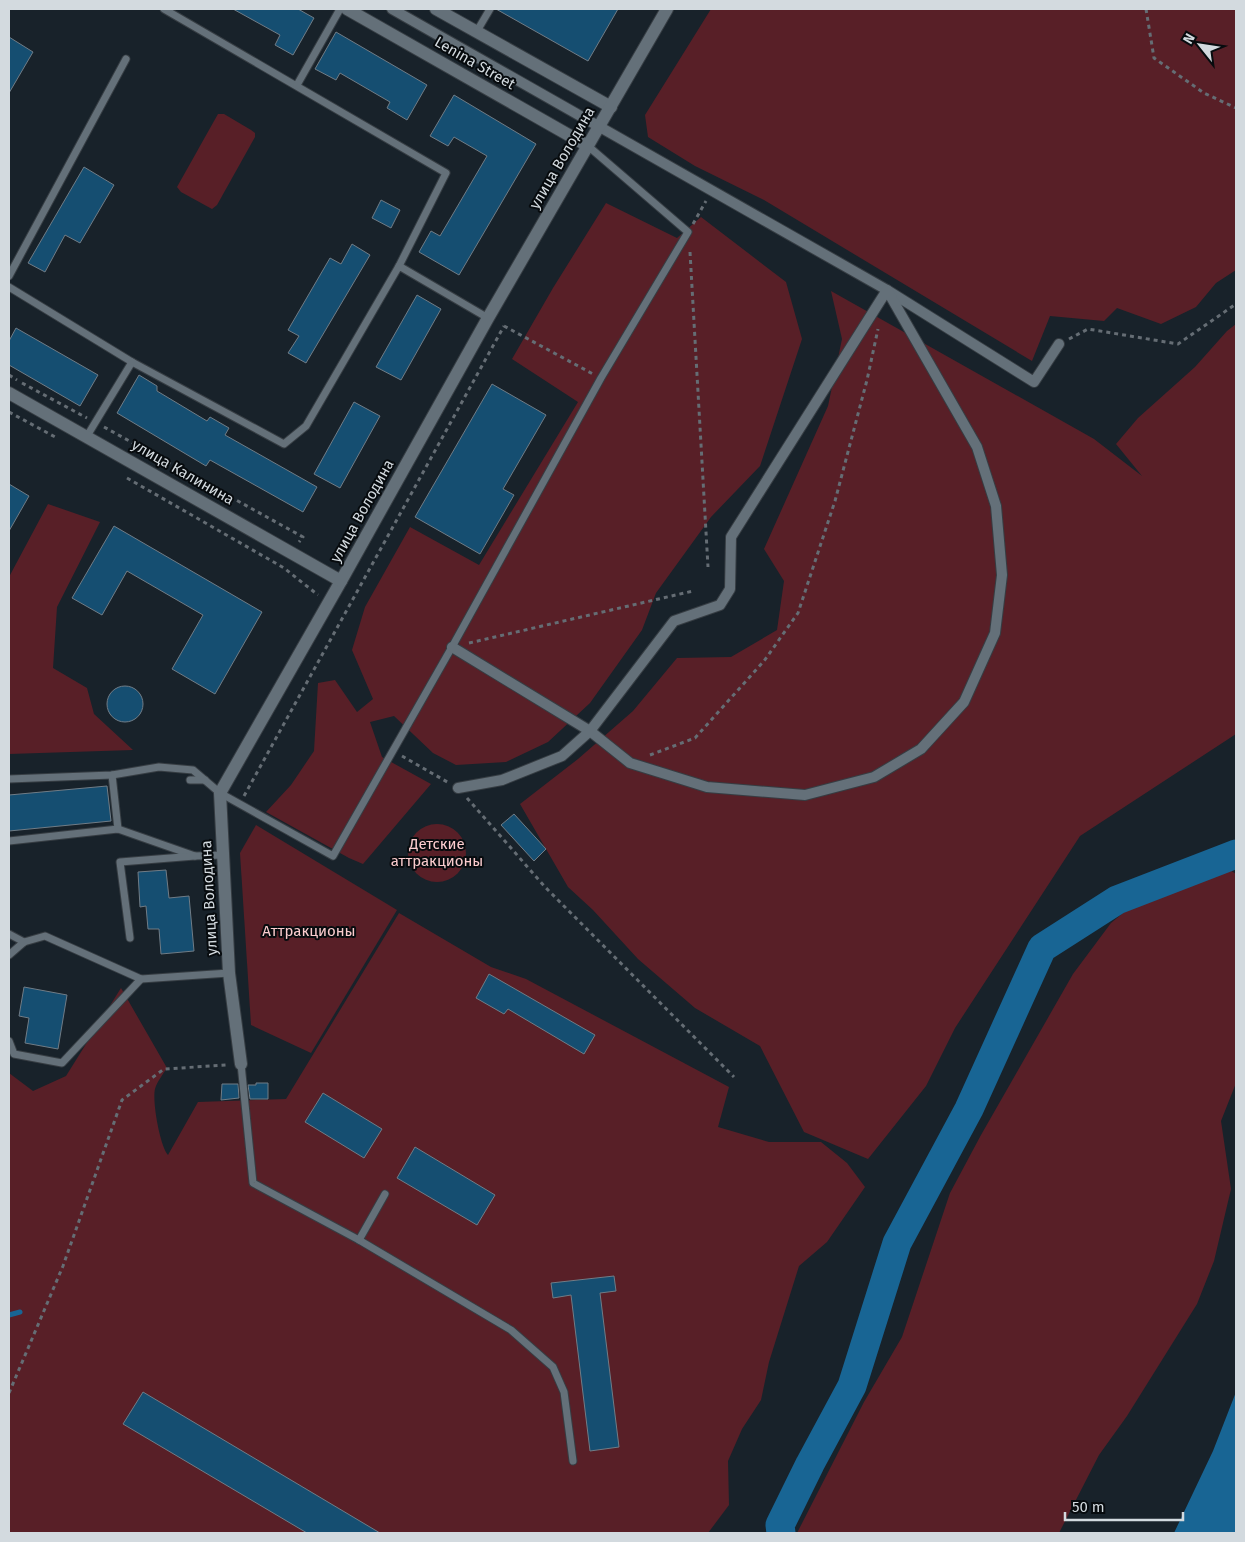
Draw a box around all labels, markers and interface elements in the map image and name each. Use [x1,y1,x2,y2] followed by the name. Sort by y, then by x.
[1175,20,1225,70] north arrow
[1179,30,1199,47] text: N
[432,33,519,94] street label: Lenina Street
[525,104,599,212] street label: улица Володина
[129,435,237,509] street label: улица Калинина
[326,456,398,566] street label: улица Володина
[391,835,483,870] park label: Детские аттракционы
[197,840,221,956] street label: улица Володина
[262,922,356,940] park label: Аттракционы
[1065,1490,1182,1522] scale bar
[1072,1498,1105,1516] text: 50 m

